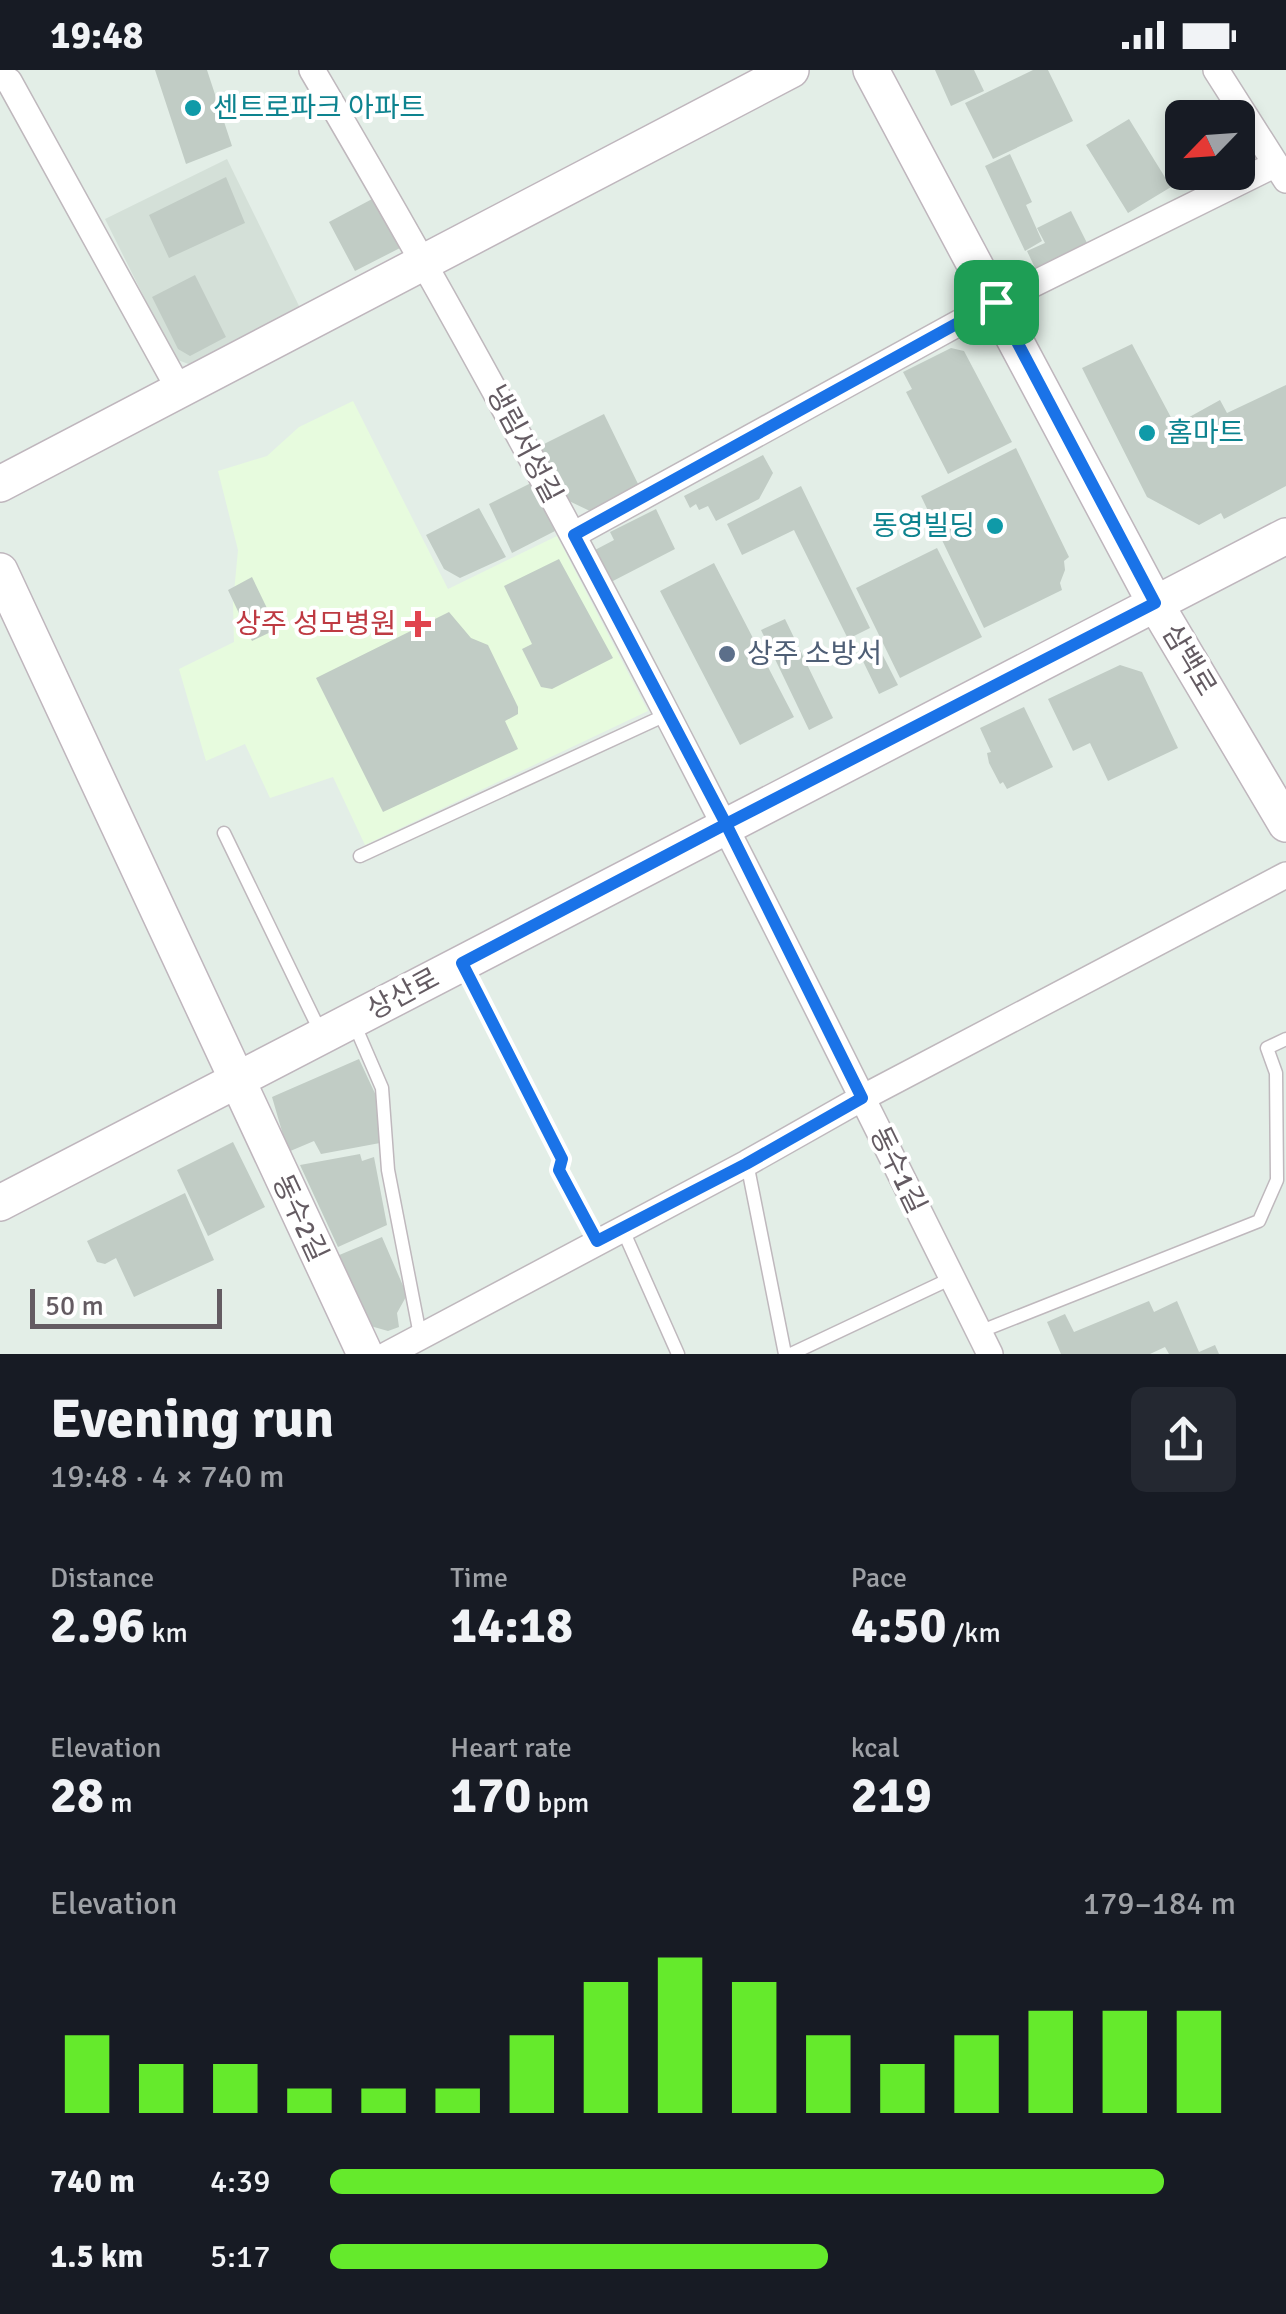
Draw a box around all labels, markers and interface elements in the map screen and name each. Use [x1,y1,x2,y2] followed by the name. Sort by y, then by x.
[50,12,143,59] text: 19:48
[213,91,425,125] place label: 센트로파크 아파트
[182,97,204,119] marker: 센트로파크 아파트
[1165,100,1255,190] north arrow
[1165,100,1255,190] map controls
[954,260,1039,345] pin
[969,275,1024,330] icon: arrive
[479,379,569,509] street label: 냉림서성길
[1167,416,1244,450] place label: 홈마트
[1136,422,1158,444] marker: 홈마트
[872,509,975,543] place label: 동영빌딩
[984,515,1006,537] marker: 동영빌딩
[235,607,396,641] place label: 상주 성모병원
[405,611,431,637] marker: 상주 성모병원
[1155,618,1223,702] street label: 삼백로
[747,637,882,671] place label: 상주 소방서
[716,643,738,665] marker: 상주 소방서
[361,961,445,1027] street label: 상산로
[862,1121,934,1219] street label: 동수1길
[265,1169,335,1267] street label: 동수2길
[30,1284,222,1328] scale bar
[45,1289,104,1323] text: 50 m
[50,1385,334,1453] text: Evening run
[1131,1387,1236,1492] button: share
[50,1457,285,1496] text: 19:48 · 4 × 740 m
[50,1561,154,1595] text: Distance
[450,1561,508,1595] text: Time
[851,1561,907,1595] text: Pace
[50,1595,145,1657] text: 2.96
[450,1595,573,1657] text: 14:18
[851,1595,946,1657] text: 4:50
[145,1616,188,1650] text: km
[946,1616,1001,1650] text: /km
[50,1731,162,1765] text: Elevation
[450,1731,572,1765] text: Heart rate
[851,1731,900,1765] text: kcal
[50,1765,104,1827] text: 28
[450,1765,531,1827] text: 170
[851,1765,932,1827] text: 219
[104,1786,133,1820] text: m
[531,1786,589,1820] text: bpm
[50,1884,177,1923] text: Elevation
[1083,1884,1236,1923] text: 179–184 m
[50,2162,135,2201] text: 740 m
[210,2162,270,2201] text: 4:39
[50,2237,143,2276] text: 1.5 km
[210,2237,270,2276] text: 5:17

